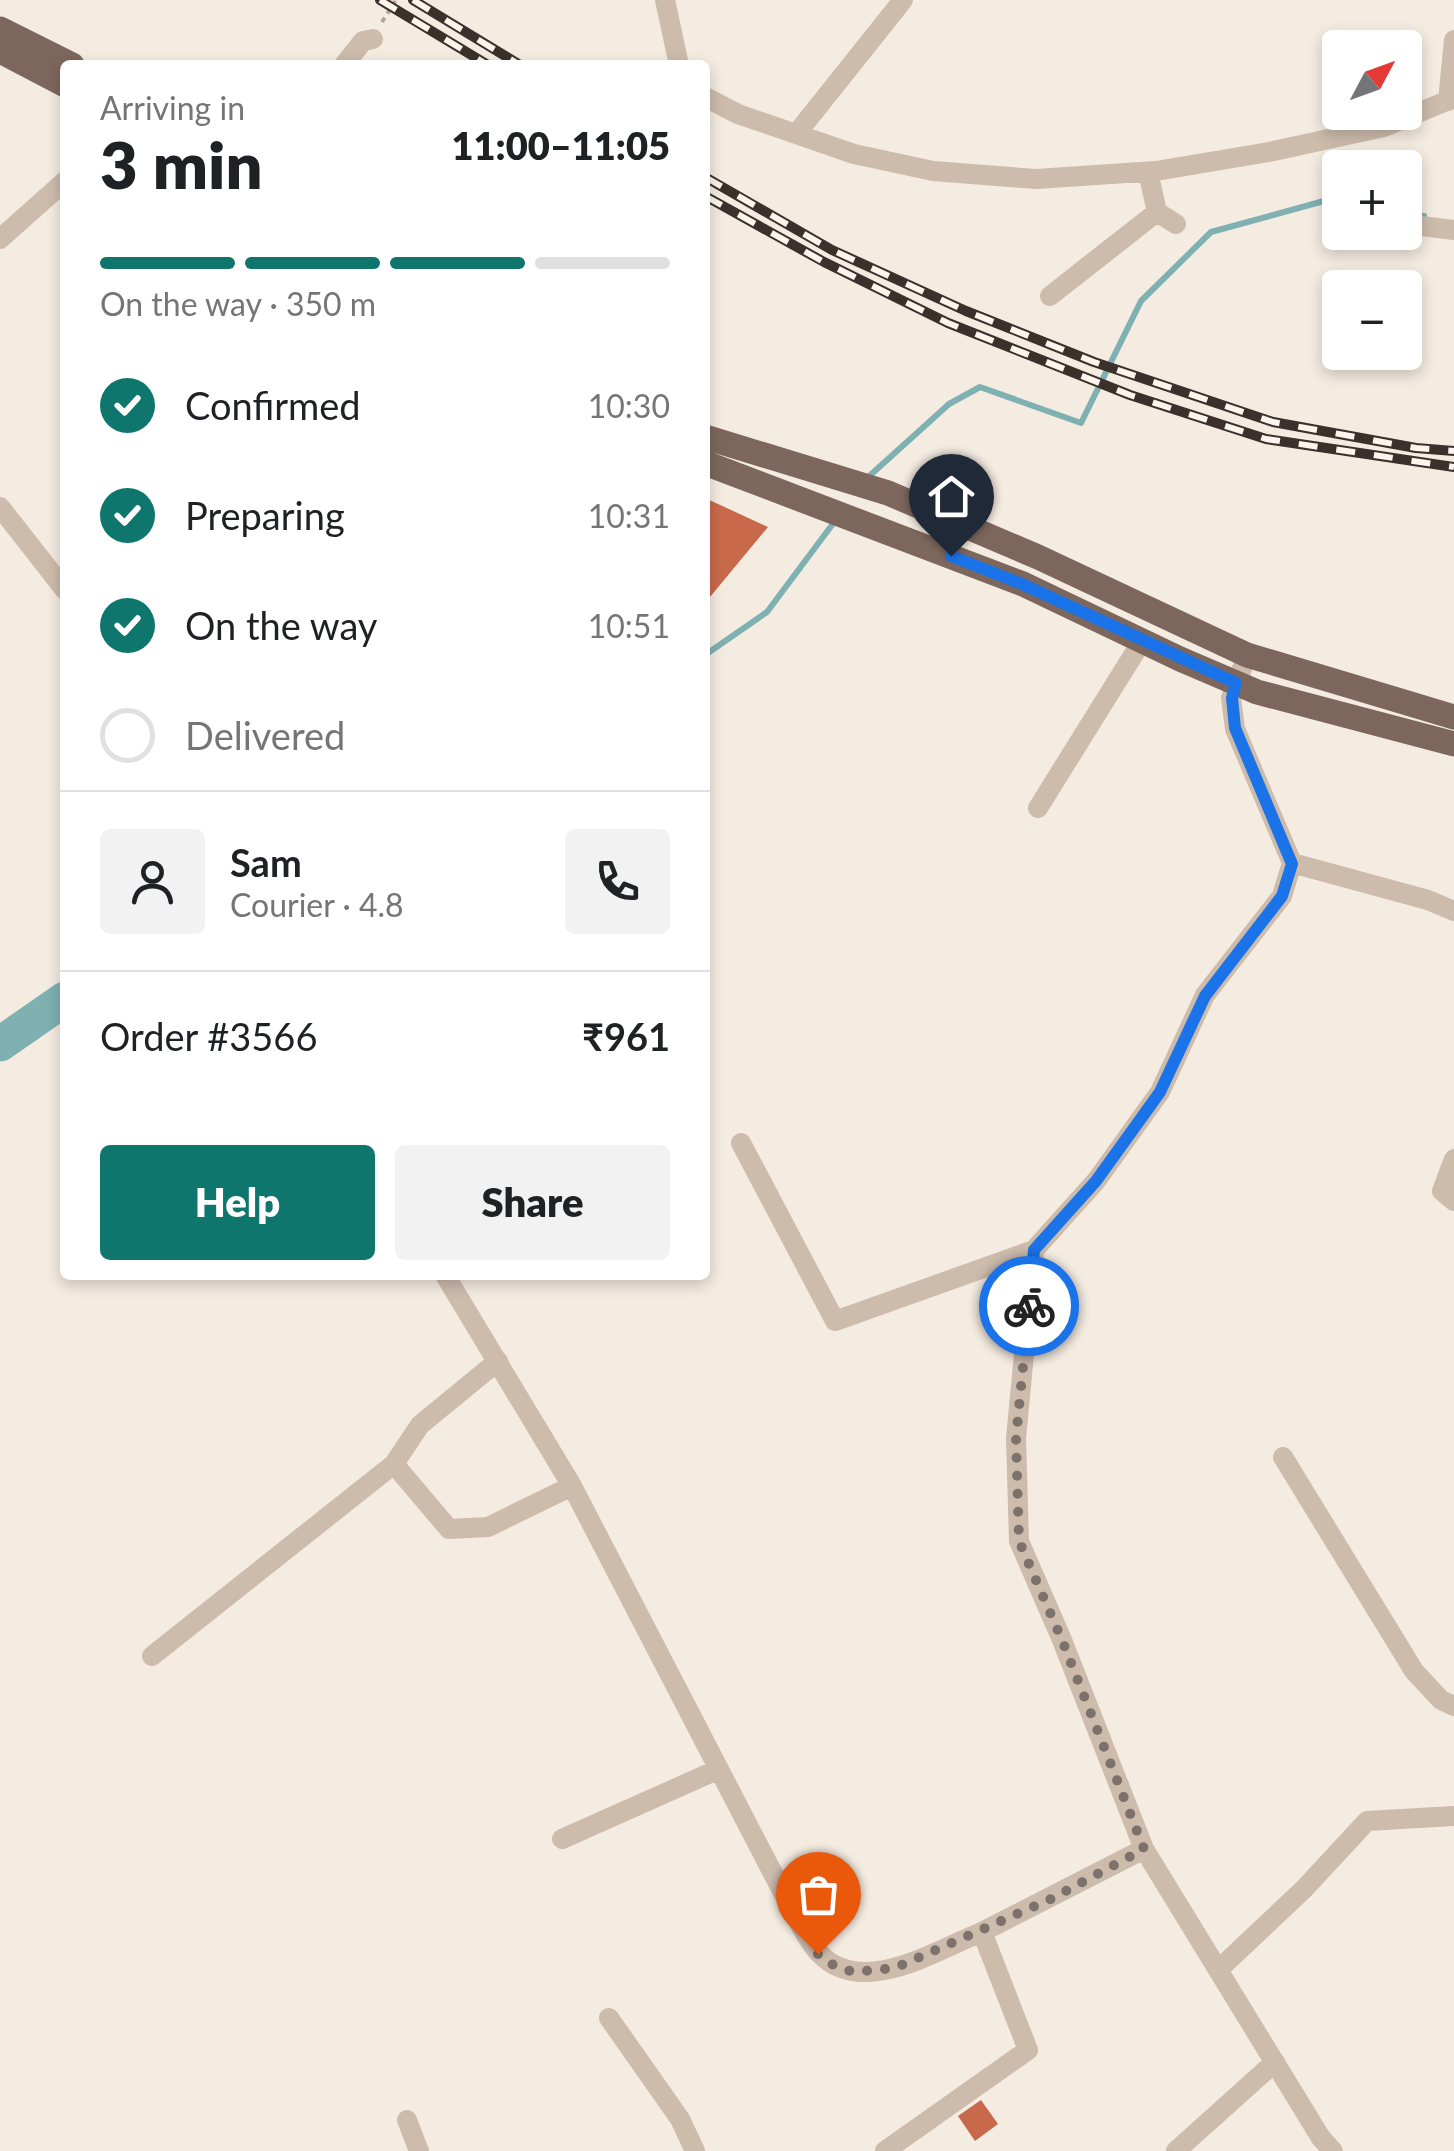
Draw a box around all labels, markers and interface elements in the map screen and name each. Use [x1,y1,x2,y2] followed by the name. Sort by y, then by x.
[1322,30,1422,130] north arrow
[1322,30,1422,370] map controls
[100,88,245,127] text: Arriving in
[451,122,670,168] text: 11:00–11:05
[100,125,262,203] text: 3 min
[1322,150,1422,250] button: +
[1322,270,1422,370] button: −
[100,284,376,323] text: On the way · 350 m
[100,378,155,433] icon: check
[185,382,361,428] text: Confirmed
[588,386,670,425] text: 10:30
[909,454,994,557] pin
[924,469,979,524] icon: home
[100,488,155,543] icon: check
[185,492,345,538] text: Preparing
[588,496,670,535] text: 10:31
[100,598,155,653] icon: check
[185,602,377,648] text: On the way
[588,606,670,645] text: 10:51
[185,712,345,758] text: Delivered
[100,829,205,934] button: person
[565,829,670,934] button: phone
[230,839,302,885] text: Sam
[230,885,404,924] text: Courier · 4.8
[100,1013,317,1059] text: Order #3566
[582,1013,670,1059] text: ₹961
[100,1145,375,1260] button: Help
[395,1145,670,1260] button: Share
[979,1256,1079,1356] courier
[1002,1279,1057,1334] icon: bike
[776,1852,861,1955] pin
[791,1867,846,1922] icon: bag

